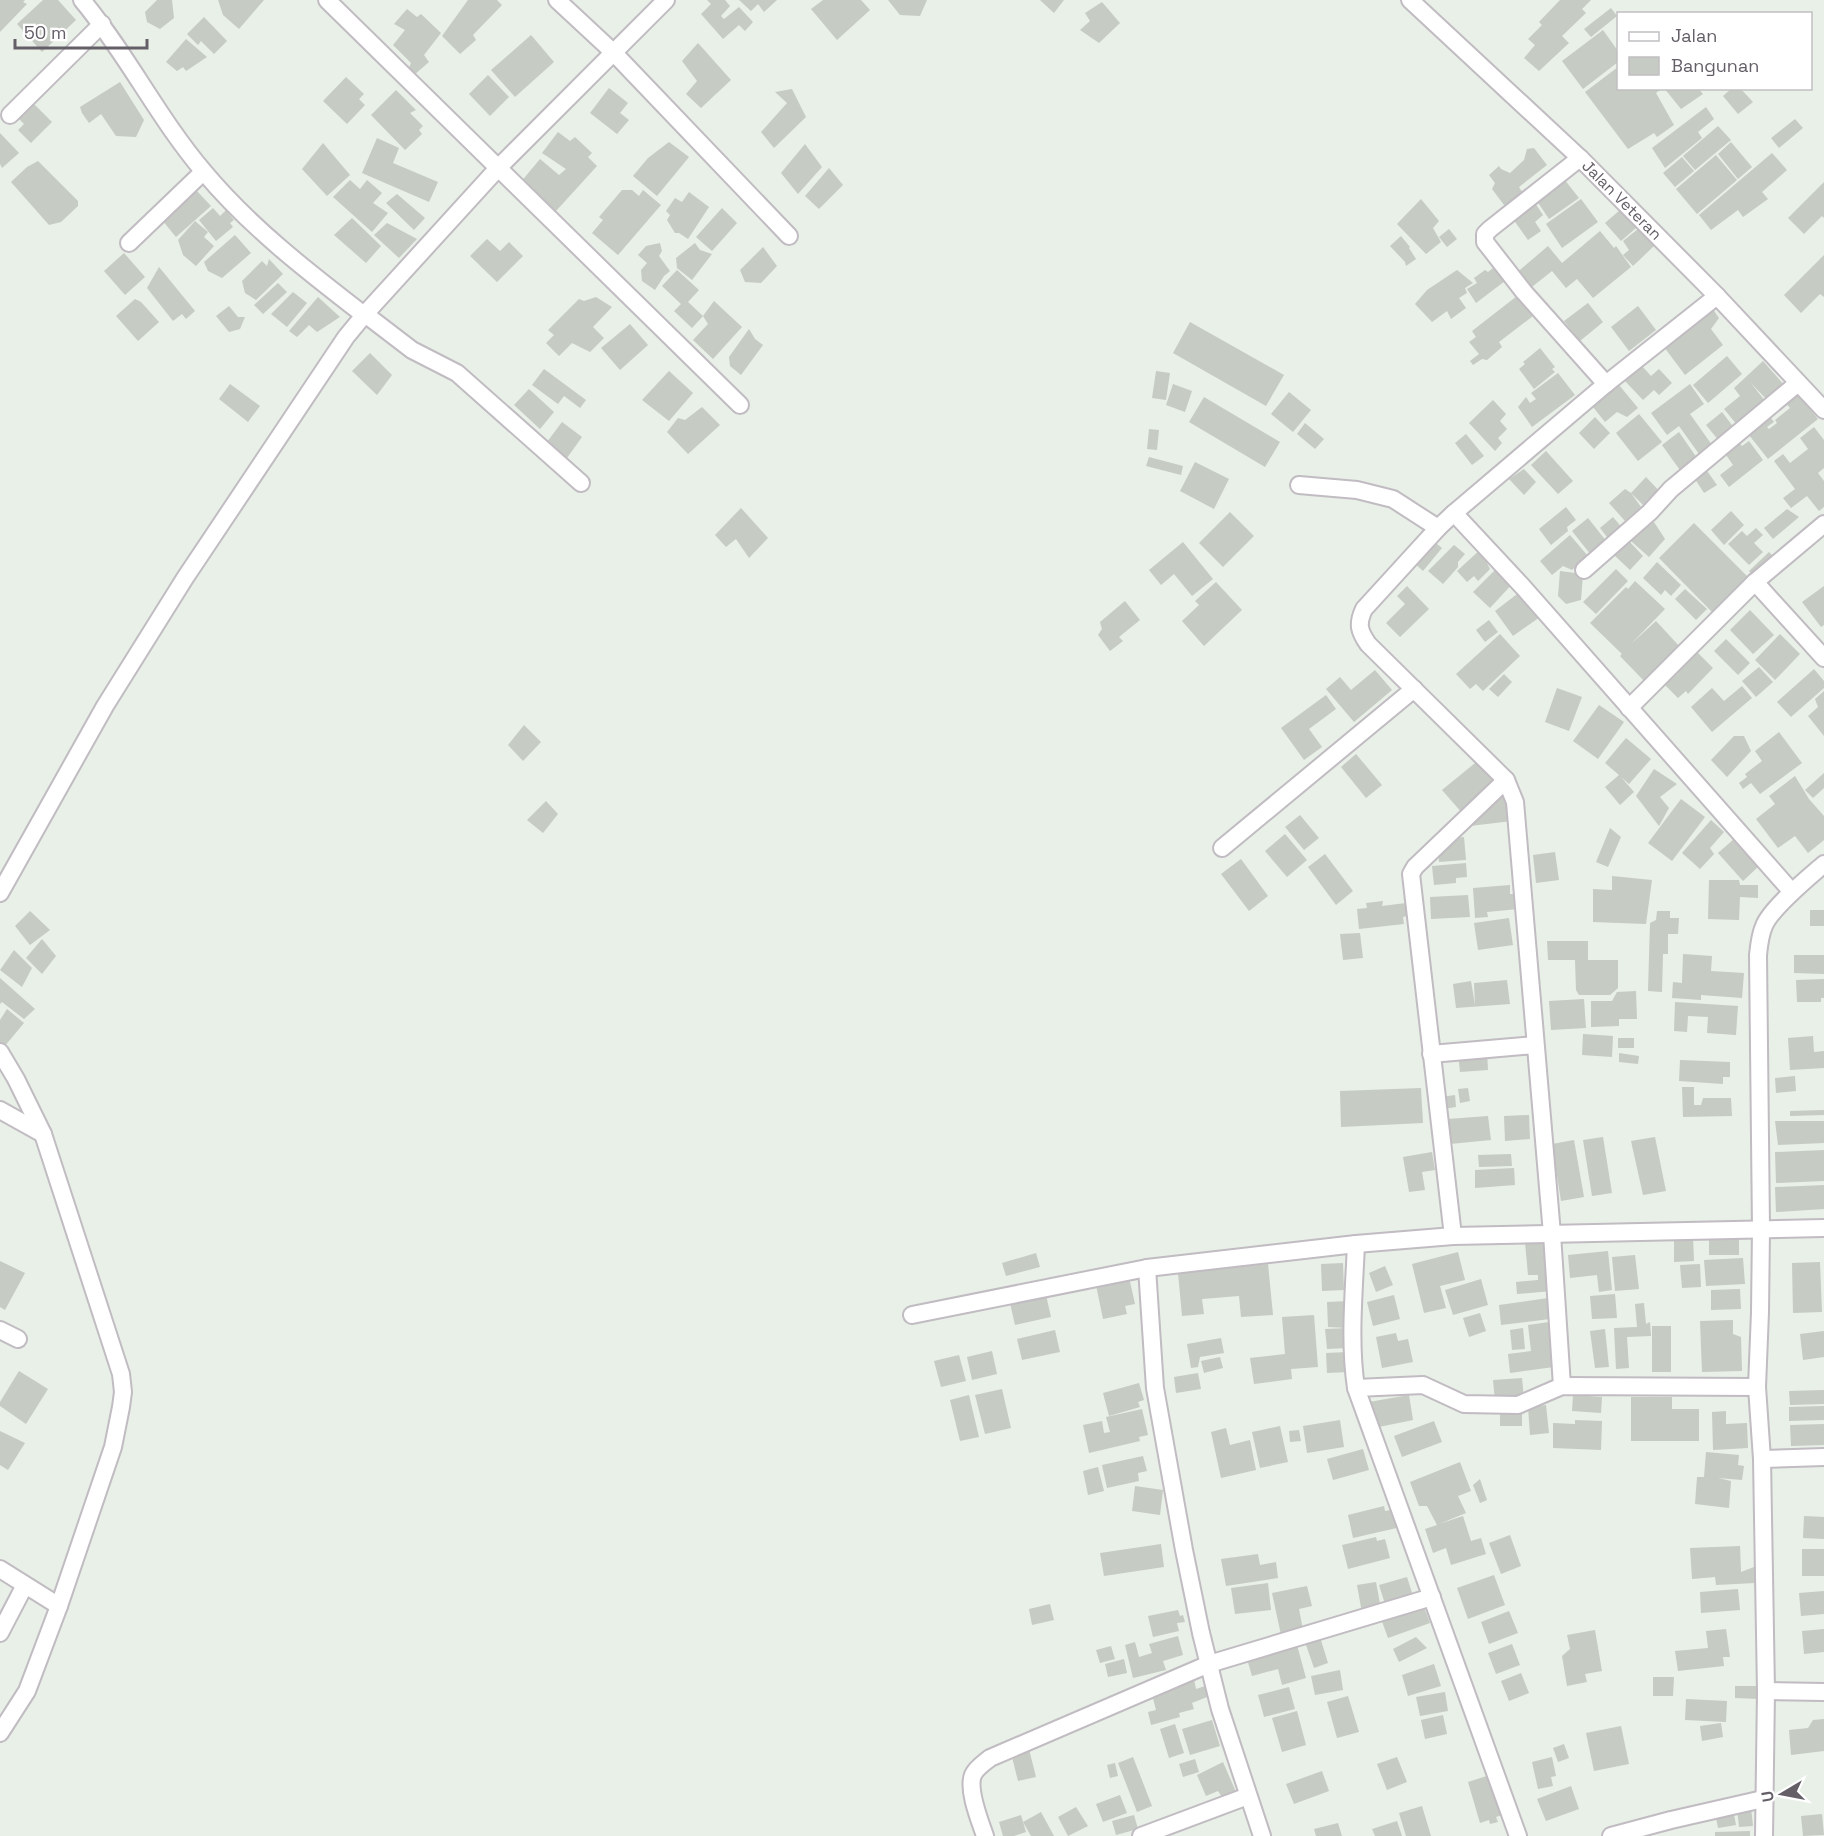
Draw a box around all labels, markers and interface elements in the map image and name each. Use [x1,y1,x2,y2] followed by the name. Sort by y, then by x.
[15,12,147,50] scale bar
[1617,12,1812,90] legend
[24,21,66,44] text: 50 m
[1671,24,1717,47] text: Jalan
[1671,54,1759,77] text: Bangunan
[1577,155,1667,245] street label: Jalan Veteran
[1752,1764,1812,1824] north arrow
[1756,1789,1779,1804] text: U

